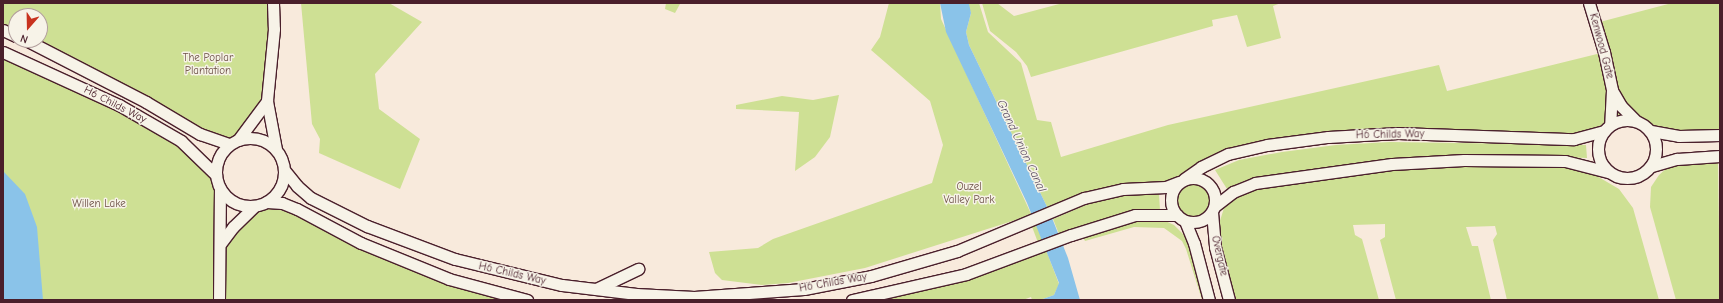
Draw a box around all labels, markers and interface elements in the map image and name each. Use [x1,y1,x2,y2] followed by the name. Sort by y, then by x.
[8,8,48,48] north arrow
[1586,12,1616,80] street label: Kenwood Gate
[18,31,30,46] text: N
[183,52,233,78] park label: The Poplar Plantation
[81,84,149,126] street label: H6 Childs Way
[993,98,1049,194] water label: Grand Union Canal
[1356,128,1424,142] street label: H6 Childs Way
[944,181,994,207] park label: Ouzel Valley Park
[72,197,126,211] park label: Willen Lake
[1208,235,1230,277] street label: Overgate
[477,260,547,288] street label: H6 Childs Way
[798,271,868,295] street label: H6 Childs Way

